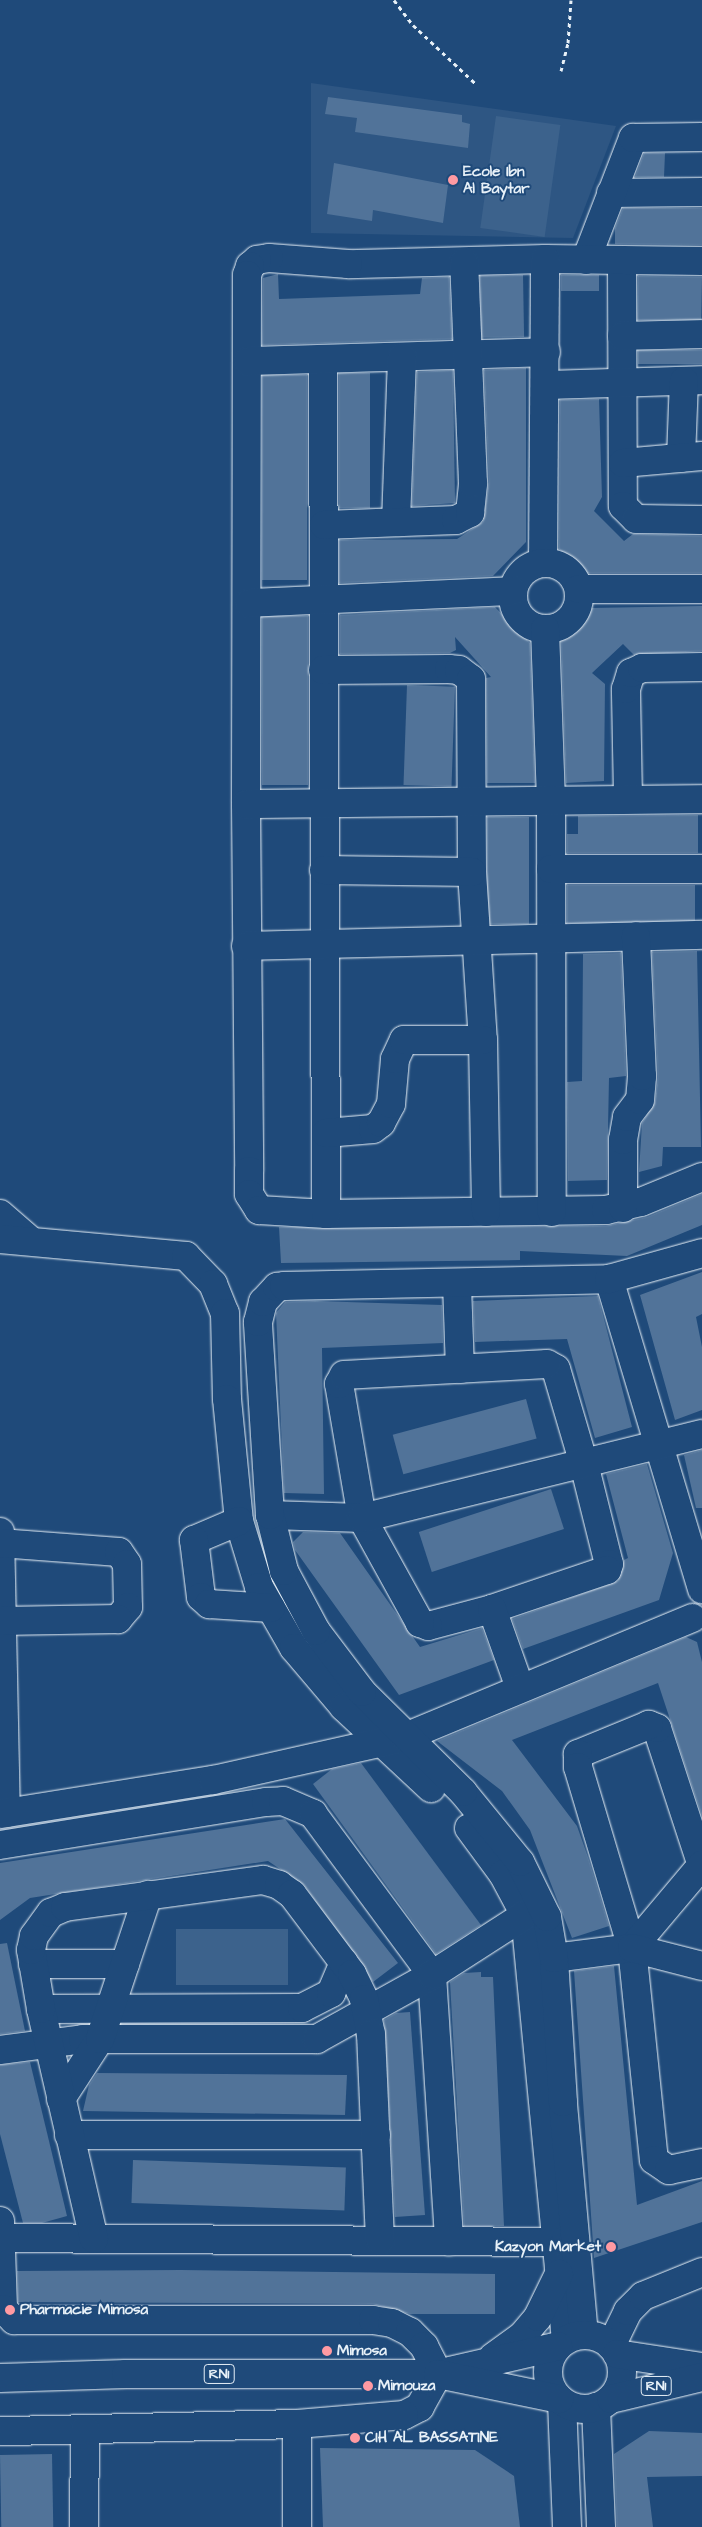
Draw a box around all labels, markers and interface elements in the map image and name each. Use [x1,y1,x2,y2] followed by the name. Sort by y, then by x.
[463,162,529,197] place label: Ecole Ibn Al Baytar
[447,174,459,186] marker: Ecole Ibn Al Baytar
[495,2238,601,2256] place label: Kazyon Market
[605,2241,617,2253] marker: Kazyon Market
[20,2301,148,2319] place label: Pharmacie Mimosa
[4,2304,16,2316] marker: Pharmacie Mimosa
[337,2342,387,2360] place label: Mimosa
[321,2345,333,2357] marker: Mimosa
[203,2362,235,2386] road number: RN1
[640,2374,672,2398] road number: RN1
[378,2377,435,2395] place label: Mimouza
[362,2380,374,2392] marker: Mimouza
[365,2429,498,2447] place label: CIH AL BASSATINE
[349,2432,361,2444] marker: CIH AL BASSATINE

